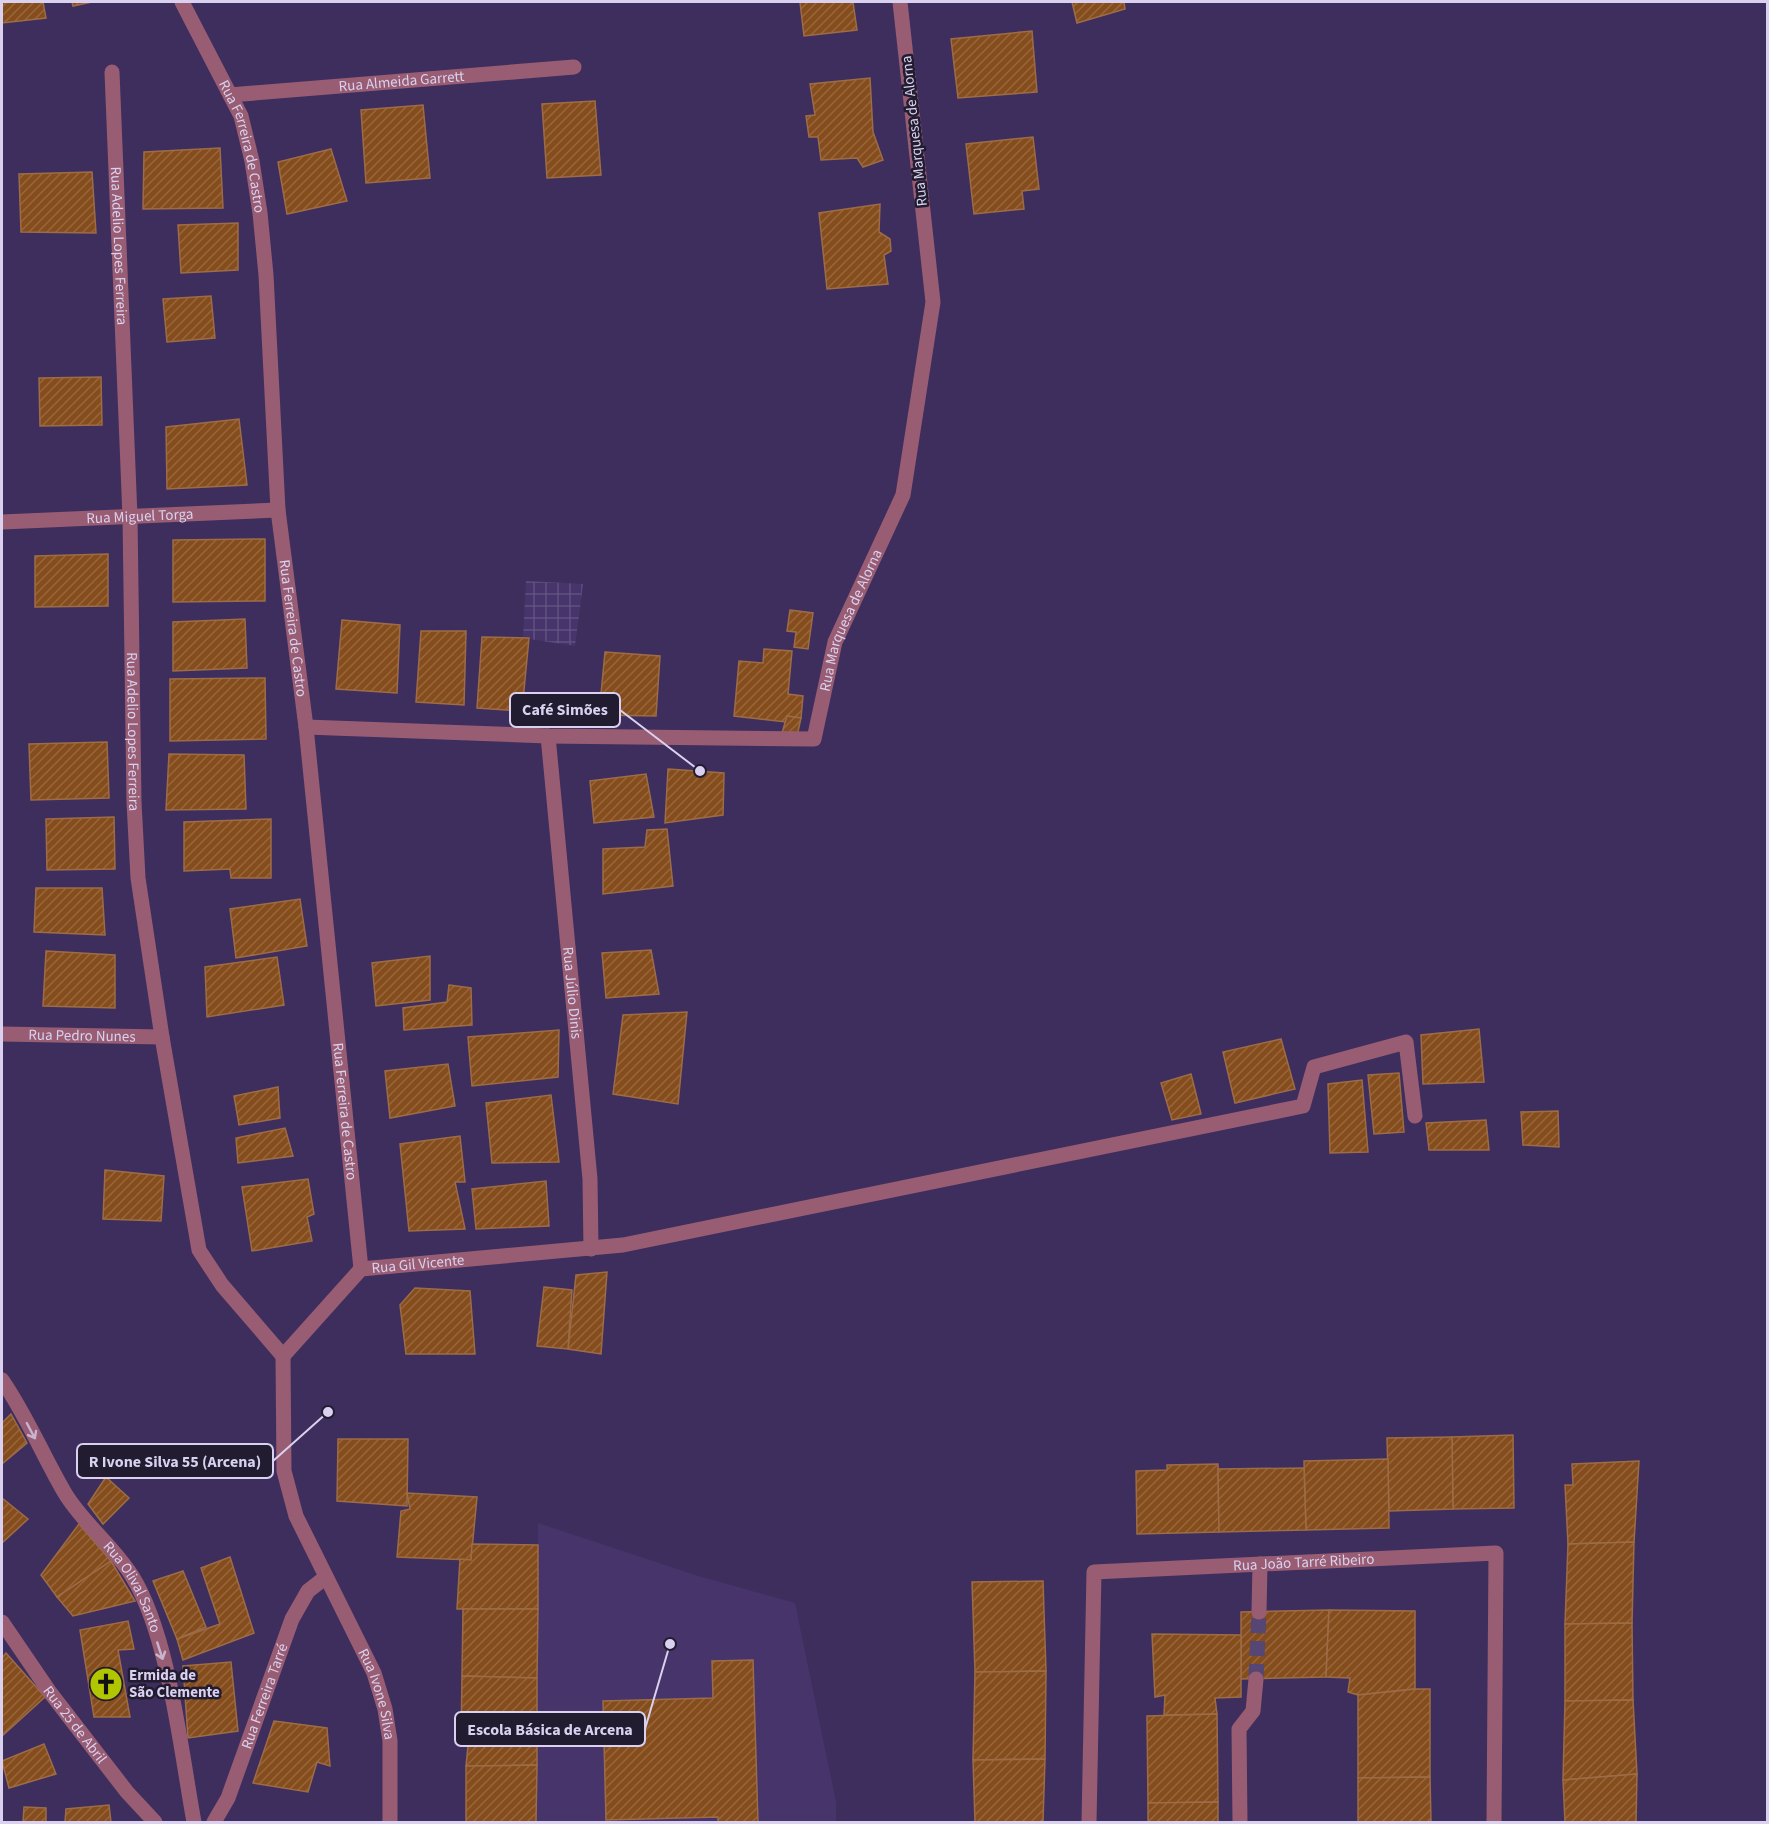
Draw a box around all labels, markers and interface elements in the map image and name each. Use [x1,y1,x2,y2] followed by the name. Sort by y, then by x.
[896,55,933,207] street label: Rua Marquesa de Alorna
[338,66,465,97] street label: Rua Almeida Garrett
[213,76,270,214] street label: Rua Ferreira de Castro
[105,166,132,326] street label: Rua Adelio Lopes Ferreira
[86,504,194,529] street label: Rua Miguel Torga
[815,546,888,693] street label: Rua Marquesa de Alorna
[273,558,312,698] street label: Rua Ferreira de Castro
[121,652,144,812] street label: Rua Adelio Lopes Ferreira
[510,693,620,727] callout: Café Simões
[522,699,608,721] text: Café Simões
[557,946,587,1040] street label: Rua Júlio Dinis
[28,1024,136,1048] street label: Rua Pedro Nunes
[327,1042,362,1181] street label: Rua Ferreira de Castro
[371,1250,465,1279] street label: Rua Gil Vicente
[26,1421,37,1439] one-way arrow
[77,1444,273,1478] callout: R Ivone Silva 55 (Arcena)
[89,1451,261,1473] text: R Ivone Silva 55 (Arcena)
[98,1537,166,1635] street label: Rua Olival Santo
[1233,1549,1375,1576] street label: Rua João Tarré Ribeiro
[236,1640,293,1752] street label: Rua Ferreira Tarré
[156,1641,167,1660] one-way arrow
[352,1645,400,1741] street label: Rua Ivone Silva
[129,1665,220,1703] place label: Ermida de São Clemente
[88,1666,124,1702] church icon: Ermida de São Clemente
[38,1682,112,1768] street label: Rua 25 de Abril
[455,1712,645,1746] callout: Escola Básica de Arcena
[467,1719,633,1741] text: Escola Básica de Arcena

